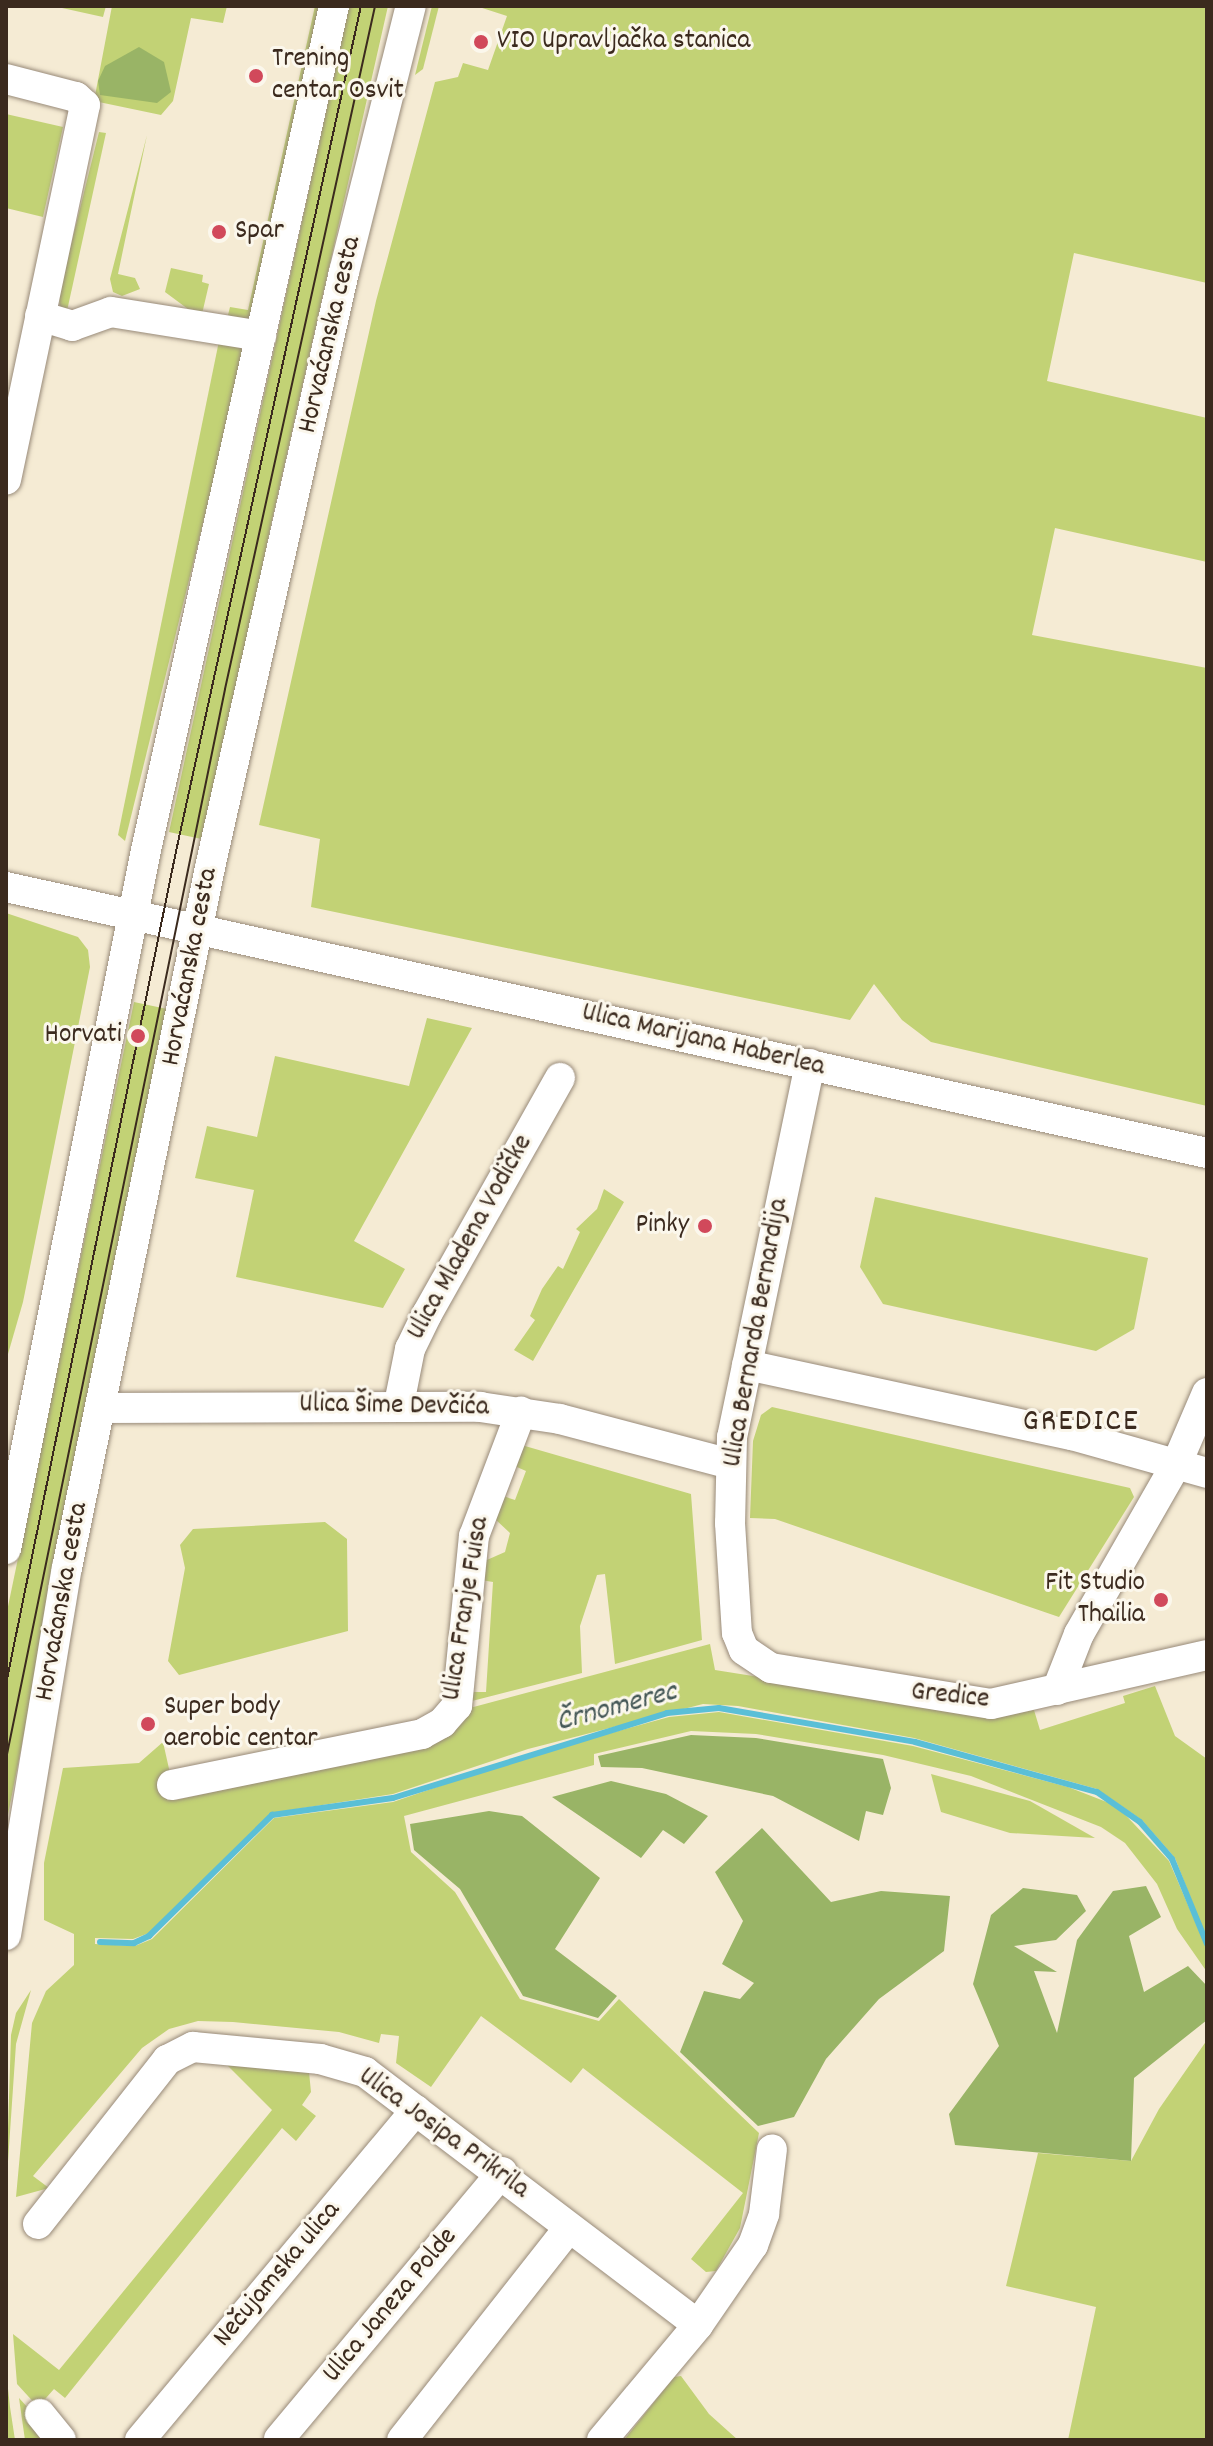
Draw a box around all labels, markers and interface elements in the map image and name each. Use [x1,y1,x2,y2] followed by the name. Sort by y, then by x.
[497,25,750,59] place label: VIO Upravljačka stanica
[472,33,490,51] marker: VIO Upravljačka stanica
[272,43,404,109] place label: Trening centar Osvit
[247,67,265,85] marker: Trening centar Osvit
[235,215,284,249] place label: Spar
[210,223,228,241] marker: Spar
[292,233,370,437] street label: Horvaćanska cesta
[155,865,227,1069] street label: Horvaćanska cesta
[578,997,828,1085] street label: Ulica Marijana Haberlea
[45,1019,122,1053] place label: Horvati
[129,1027,147,1045] marker: Horvati
[401,1130,541,1346] street label: Ulica Mladena Vodičke
[717,1196,797,1470] street label: Ulica Bernarda Bernardija
[635,1209,689,1243] place label: Pinky
[696,1217,714,1235] marker: Pinky
[299,1389,489,1425] street label: Ulica Šime Devčića
[1022,1404,1140,1442] district label: GREDICE
[29,1500,97,1704] street label: Horvaćanska cesta
[436,1515,498,1703] street label: Ulica Franje Fuisa
[1045,1567,1145,1633] place label: Fit Studio Thailia
[1152,1591,1170,1609] marker: Fit Studio Thailia
[553,1676,681,1742] water label: Črnomerec
[909,1676,991,1718] street label: Gredice
[164,1691,318,1757] place label: Super body aerobic centar
[139,1715,157,1733] marker: Super body aerobic centar
[351,2061,535,2207] street label: Ulica Josipa Prikrila
[207,2195,349,2355] street label: Nečujamska ulica
[316,2222,466,2390] street label: Ulica Janeza Polde

